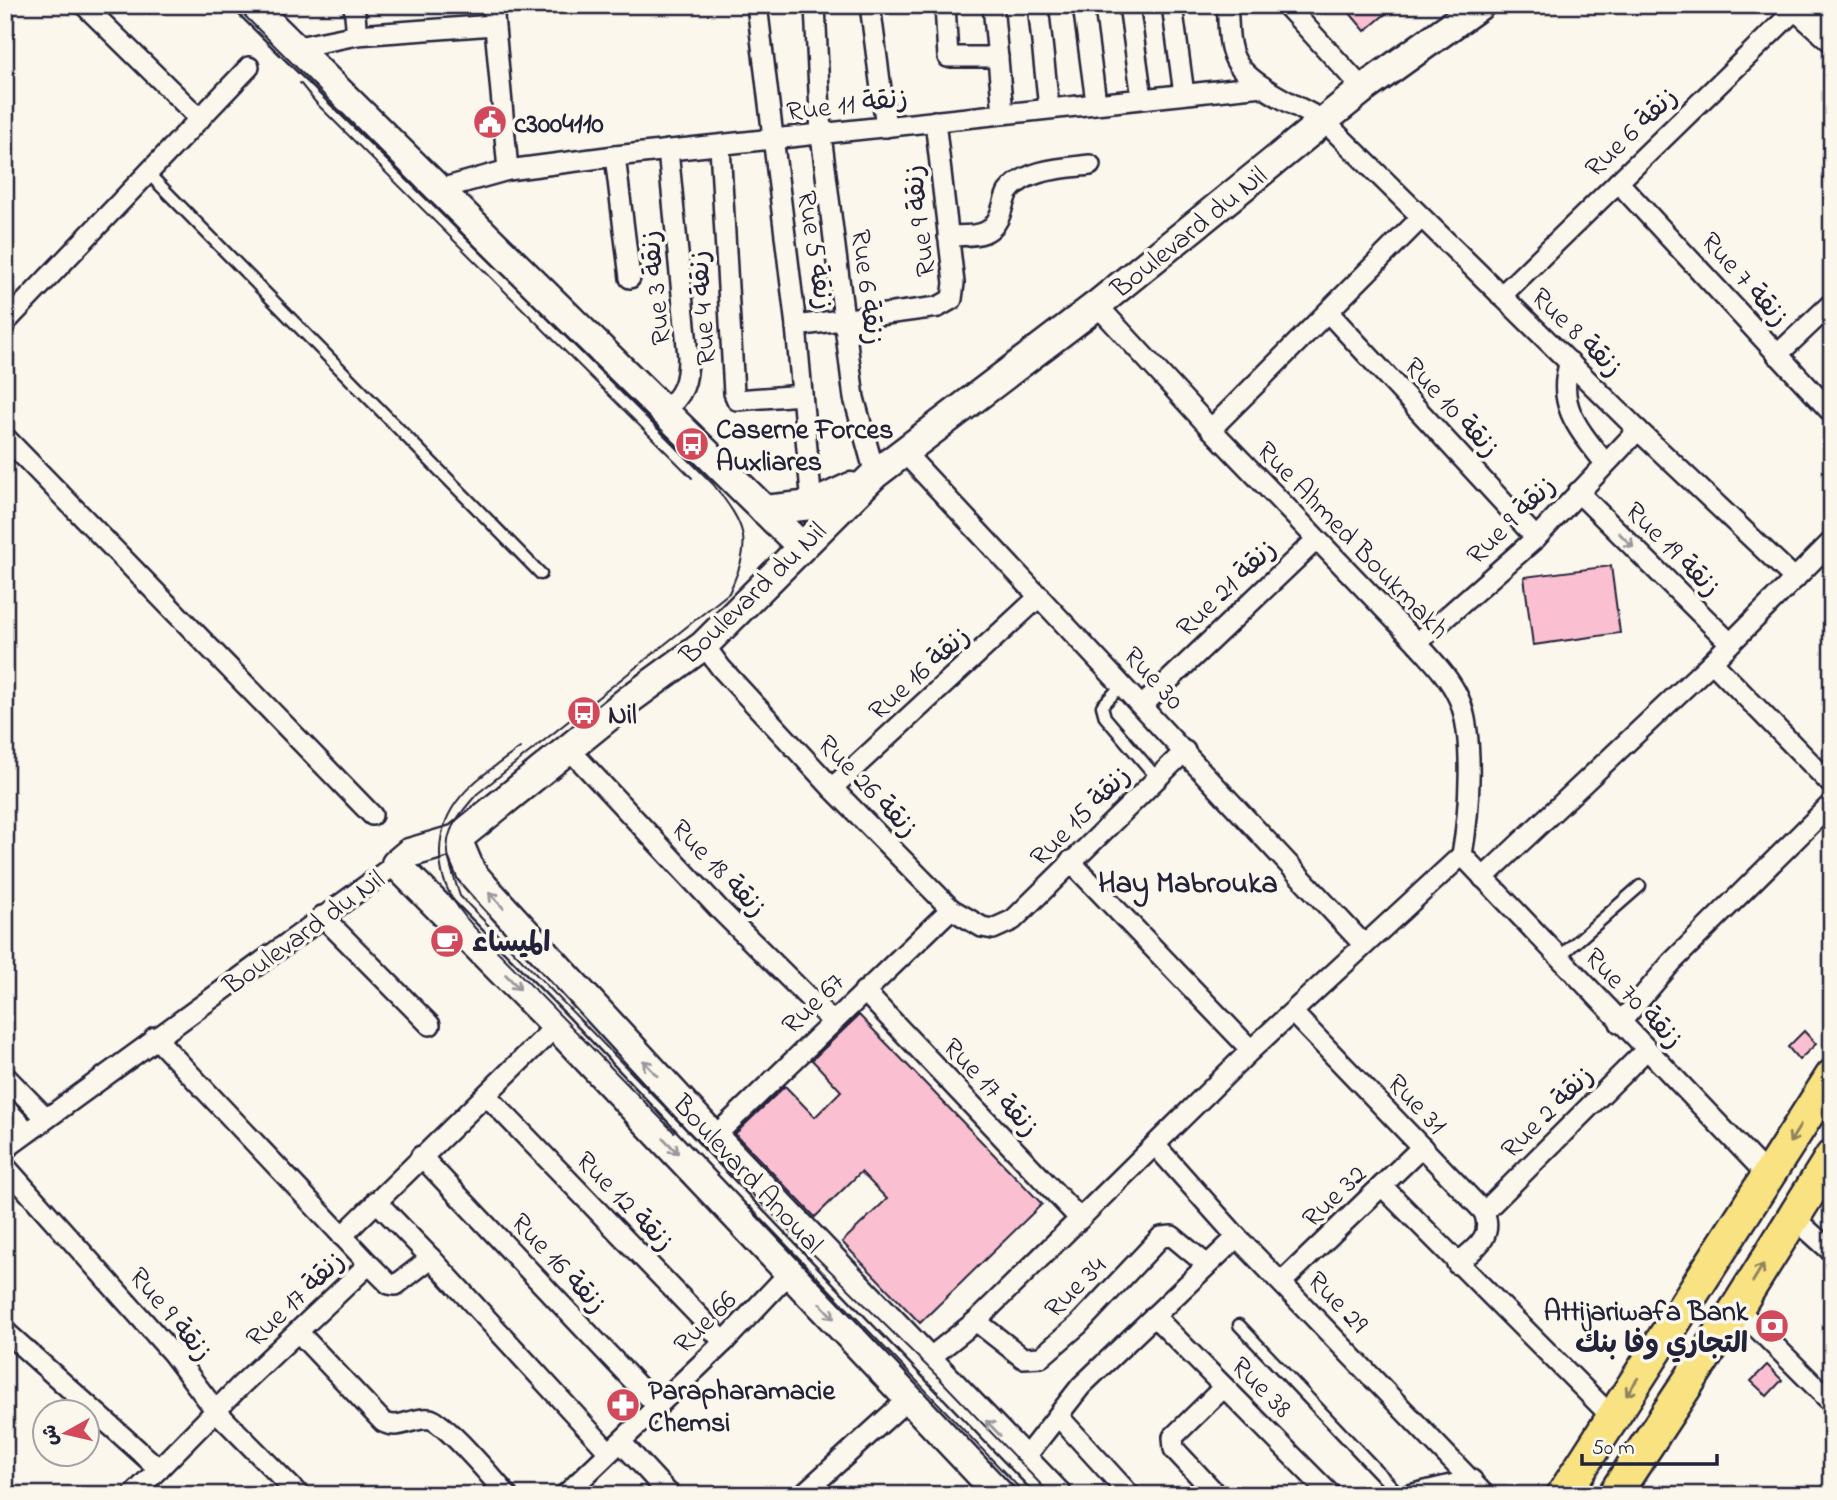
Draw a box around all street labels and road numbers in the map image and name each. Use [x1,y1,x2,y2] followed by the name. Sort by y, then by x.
[1576,78,1688,189] street label: Rue 6 زنقة
[785,79,910,134] street label: Rue 11 زنقة
[1102,158,1277,310] street label: Boulevard du Nil
[894,162,949,279] street label: Rue 9 زنقة
[784,188,843,313] street label: Rue 5 زنقة
[1690,224,1797,337] street label: Rue 7 زنقة
[838,227,893,348] street label: Rue 6 زنقة
[631,228,684,347] street label: Rue 3 زنقة
[680,249,729,367] street label: Rue 4 زنقة
[1520,279,1631,388] street label: Rue 8 زنقة
[1393,349,1508,468] street label: Rue 10 زنقة
[1246,433,1457,650] street label: Rue Ahmed Boukmakh
[1458,467,1567,576] street label: Rue 9 زنقة
[1614,493,1729,608] street label: Rue 19 زنقة
[671,513,837,676] street label: Boulevard du Nil
[1168,531,1287,648] street label: Rue 21 زنقة
[860,618,981,732] street label: Rue 16 زنقة
[1112,638,1193,721] street label: Rue 30
[807,726,926,848] street label: Rue 26 زنقة
[1021,757,1142,878] street label: Rue 15 زنقة
[660,811,775,928] street label: Rue 18 زنقة
[215,861,394,1007] street label: Boulevard du Nil
[1573,939,1692,1060] street label: Rue 70 زنقة
[773,963,856,1045] street label: Rue 67
[932,1029,1047,1147] street label: Rue 17 زنقة
[1492,1057,1605,1170] street label: Rue 2 زنقة
[1376,1065,1455,1145] street label: Rue 31
[661,1086,831,1264] street label: Boulevard Anoual
[565,1143,682,1262] street label: Rue 12 زنقة
[1294,1156,1377,1239] street label: Rue 32
[500,1205,615,1324] street label: Rue 16 زنقة
[237,1243,355,1358] street label: Rue 17 زنقة
[1036,1247,1117,1329] street label: Rue 34
[118,1259,221,1371] street label: Rue 9 زنقة
[1296,1263,1377,1344] street label: Rue 29
[665,1282,748,1365] street label: Rue 66
[1220,1348,1301,1429] street label: Rue 38

